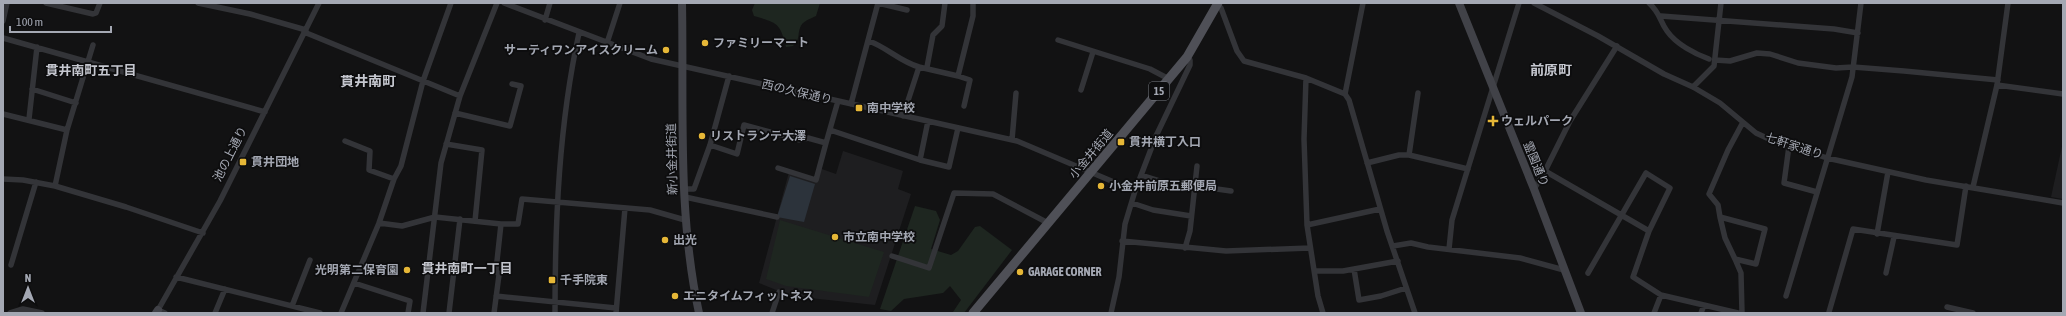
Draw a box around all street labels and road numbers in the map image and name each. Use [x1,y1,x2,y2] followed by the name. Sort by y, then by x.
[760,77,834,107] street label: 西の久保通り
[1149,82,1169,100] road number: 15
[664,123,680,195] street label: 新小金井街道
[210,124,250,184] street label: 池の上通り
[1066,127,1116,181] street label: 小金井街道
[1763,130,1825,162] street label: 七軒家通り
[1521,139,1551,189] street label: 霊園通り

